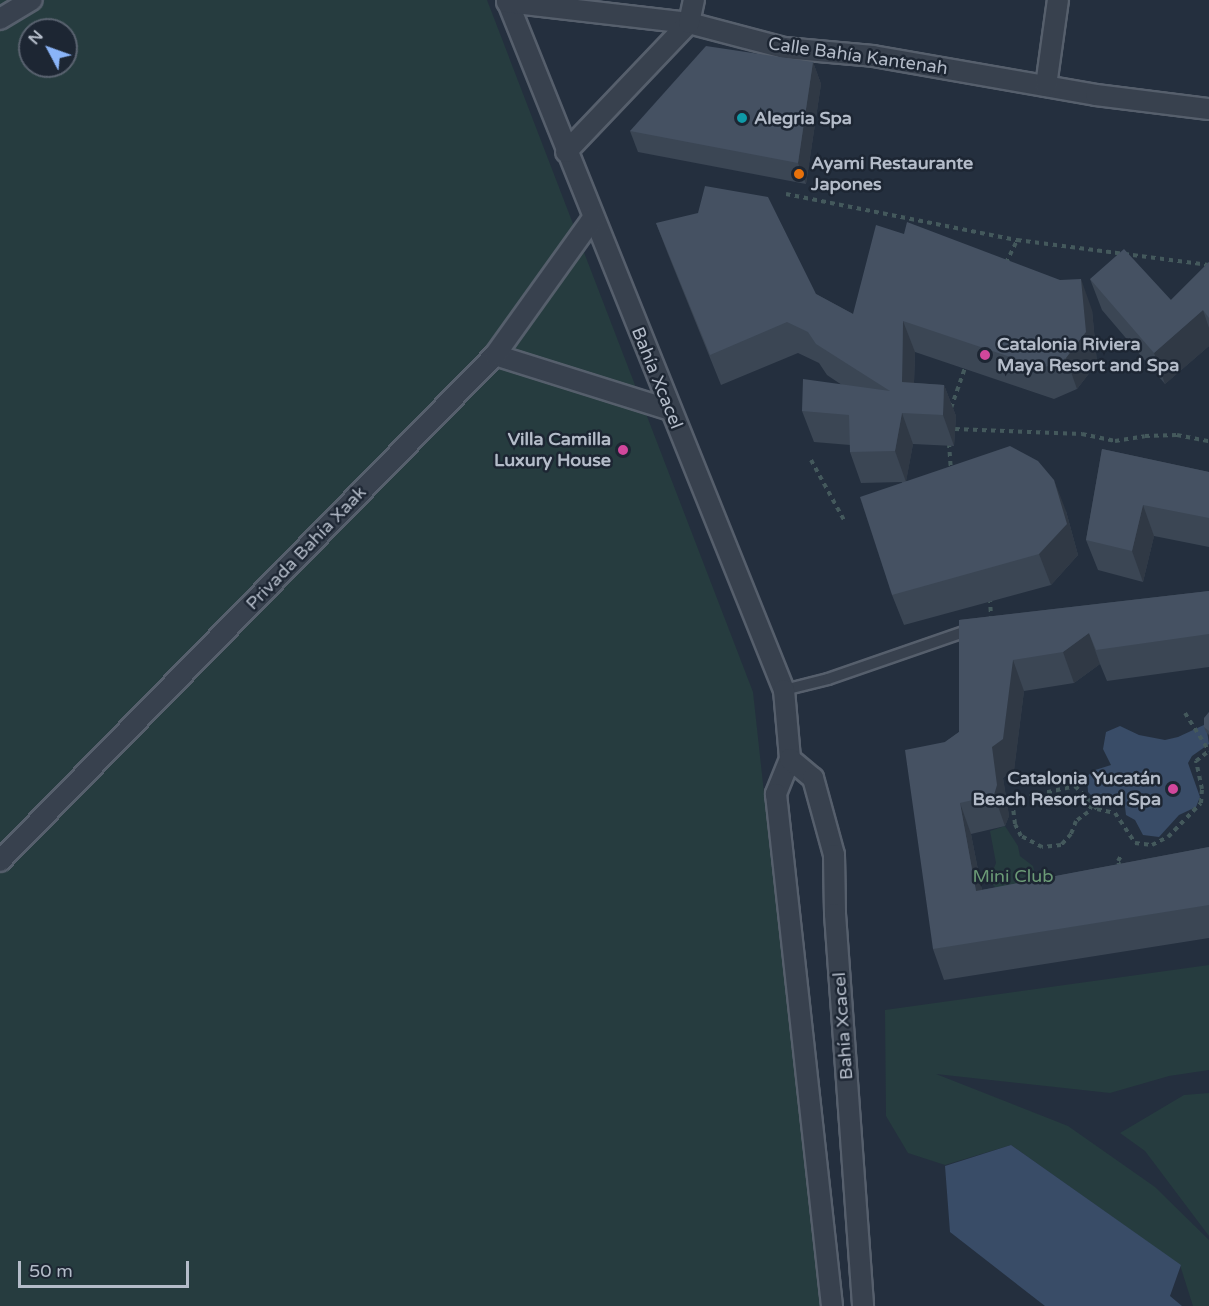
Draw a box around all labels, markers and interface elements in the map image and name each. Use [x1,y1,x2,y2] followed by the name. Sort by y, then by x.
[18,18,78,78] north arrow
[24,26,48,49] text: N
[767,33,949,79] street label: Calle Bahía Kantenah
[754,107,852,129] place label: Alegria Spa
[735,111,749,125] marker: Alegria Spa
[811,153,973,195] place label: Ayami Restaurante Japones
[792,167,806,181] marker: Ayami Restaurante Japones
[627,324,687,432] street label: Bahía Xcacel
[997,334,1179,376] place label: Catalonia Riviera Maya Resort and Spa
[978,348,992,362] marker: Catalonia Riviera Maya Resort and Spa
[494,429,611,472] place label: Villa Camilla Luxury House
[616,443,630,457] marker: Villa Camilla Luxury House
[241,482,371,614] street label: Privada Bahía Xaak
[973,768,1161,810] place label: Catalonia Yucatán Beach Resort and Spa
[1166,782,1180,796] marker: Catalonia Yucatán Beach Resort and Spa
[972,865,1054,887] park label: Mini Club
[828,971,858,1081] street label: Bahía Xcacel
[21,1249,192,1287] scale bar
[29,1260,73,1282] text: 50 m

